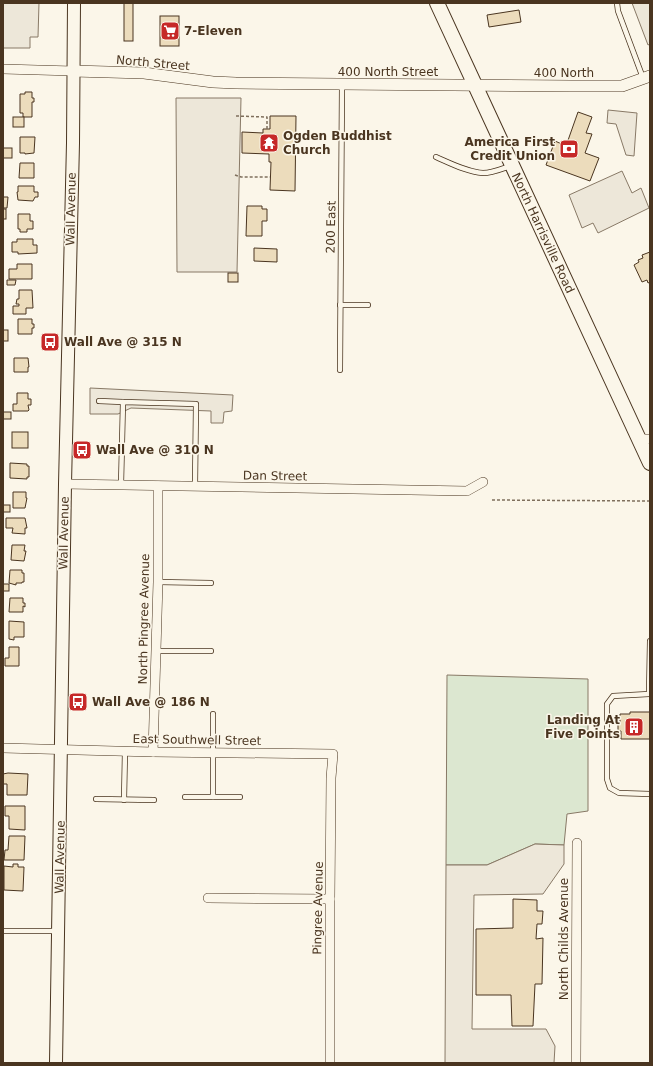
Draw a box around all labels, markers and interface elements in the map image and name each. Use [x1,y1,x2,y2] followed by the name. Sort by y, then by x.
[159,20,181,42] supermarket icon: 7-Eleven
[184,24,242,38] place label: 7-Eleven
[116,53,191,73] street label: North Street
[338,65,439,79] street label: 400 North Street
[534,66,594,80] street label: 400 North
[283,129,392,157] place label: Ogden Buddhist Church
[258,132,280,154] temple icon: Ogden Buddhist Church
[465,135,555,163] place label: America First Credit Union
[558,138,580,160] bank icon: America First Credit Union
[509,170,577,296] street label: North Harrisville Road
[63,172,79,246] street label: Wall Avenue
[324,200,338,253] street label: 200 East
[39,331,61,353] bus stop icon: Wall Ave @ 315 N
[64,335,182,349] place label: Wall Ave @ 315 N
[71,439,93,461] bus stop icon: Wall Ave @ 310 N
[96,443,214,457] place label: Wall Ave @ 310 N
[243,468,308,484] street label: Dan Street
[56,496,72,570] street label: Wall Avenue
[136,554,152,684] street label: North Pingree Avenue
[67,691,89,713] bus stop icon: Wall Ave @ 186 N
[92,695,210,709] place label: Wall Ave @ 186 N
[545,713,620,741] place label: Landing At Five Points
[623,716,645,738] building icon: Landing At Five Points
[133,732,262,748] street label: East Southwell Street
[52,820,68,894] street label: Wall Avenue
[310,861,326,955] street label: Pingree Avenue
[557,878,571,1000] street label: North Childs Avenue

